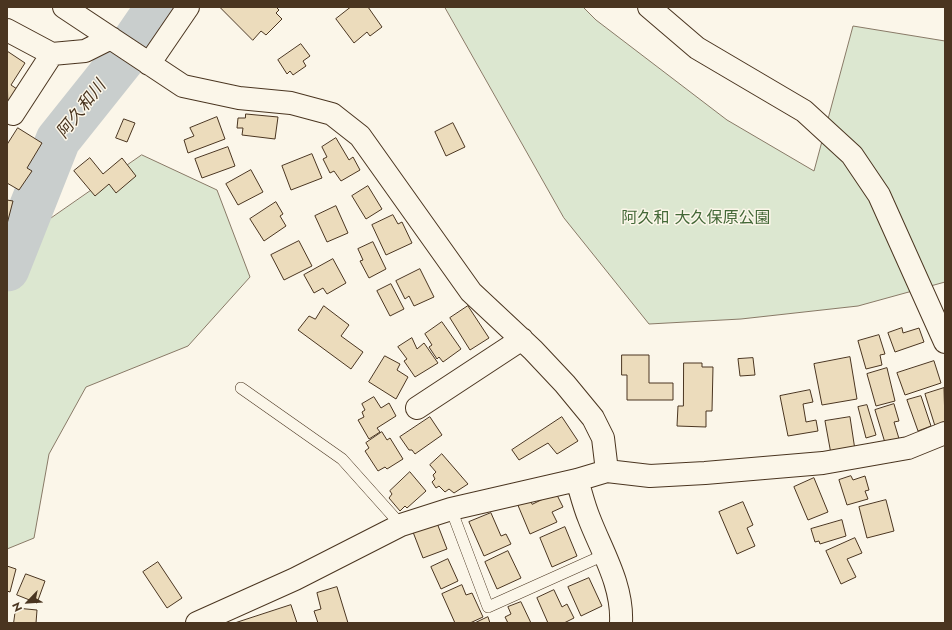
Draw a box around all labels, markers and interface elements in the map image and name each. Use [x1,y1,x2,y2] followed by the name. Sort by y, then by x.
[53,77,111,143] water label: 阿久和川
[622,209,770,229] park label: 阿久和 大久保原公園
[8,582,48,622] north arrow
[8,600,26,614] text: N

